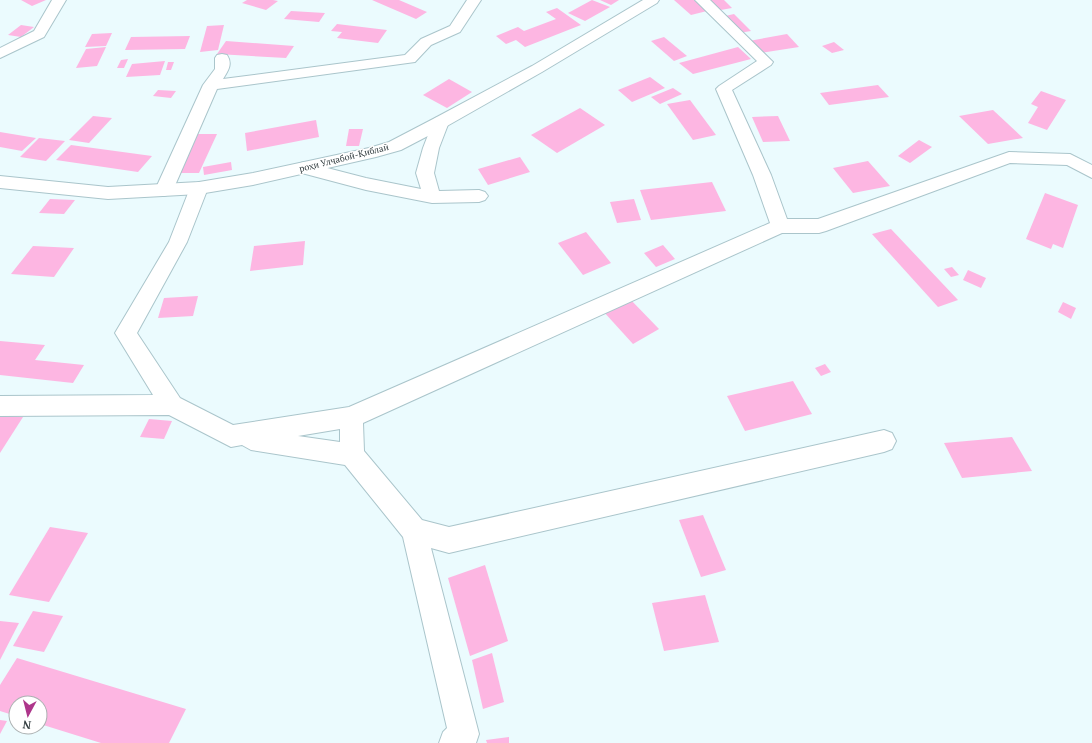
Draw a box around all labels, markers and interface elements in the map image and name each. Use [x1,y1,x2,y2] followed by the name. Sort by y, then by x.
[298,141,391,175] street label: роҳи Улҷабой-Қиблаӣ
[8,695,48,735] north arrow
[21,717,32,732] text: N

